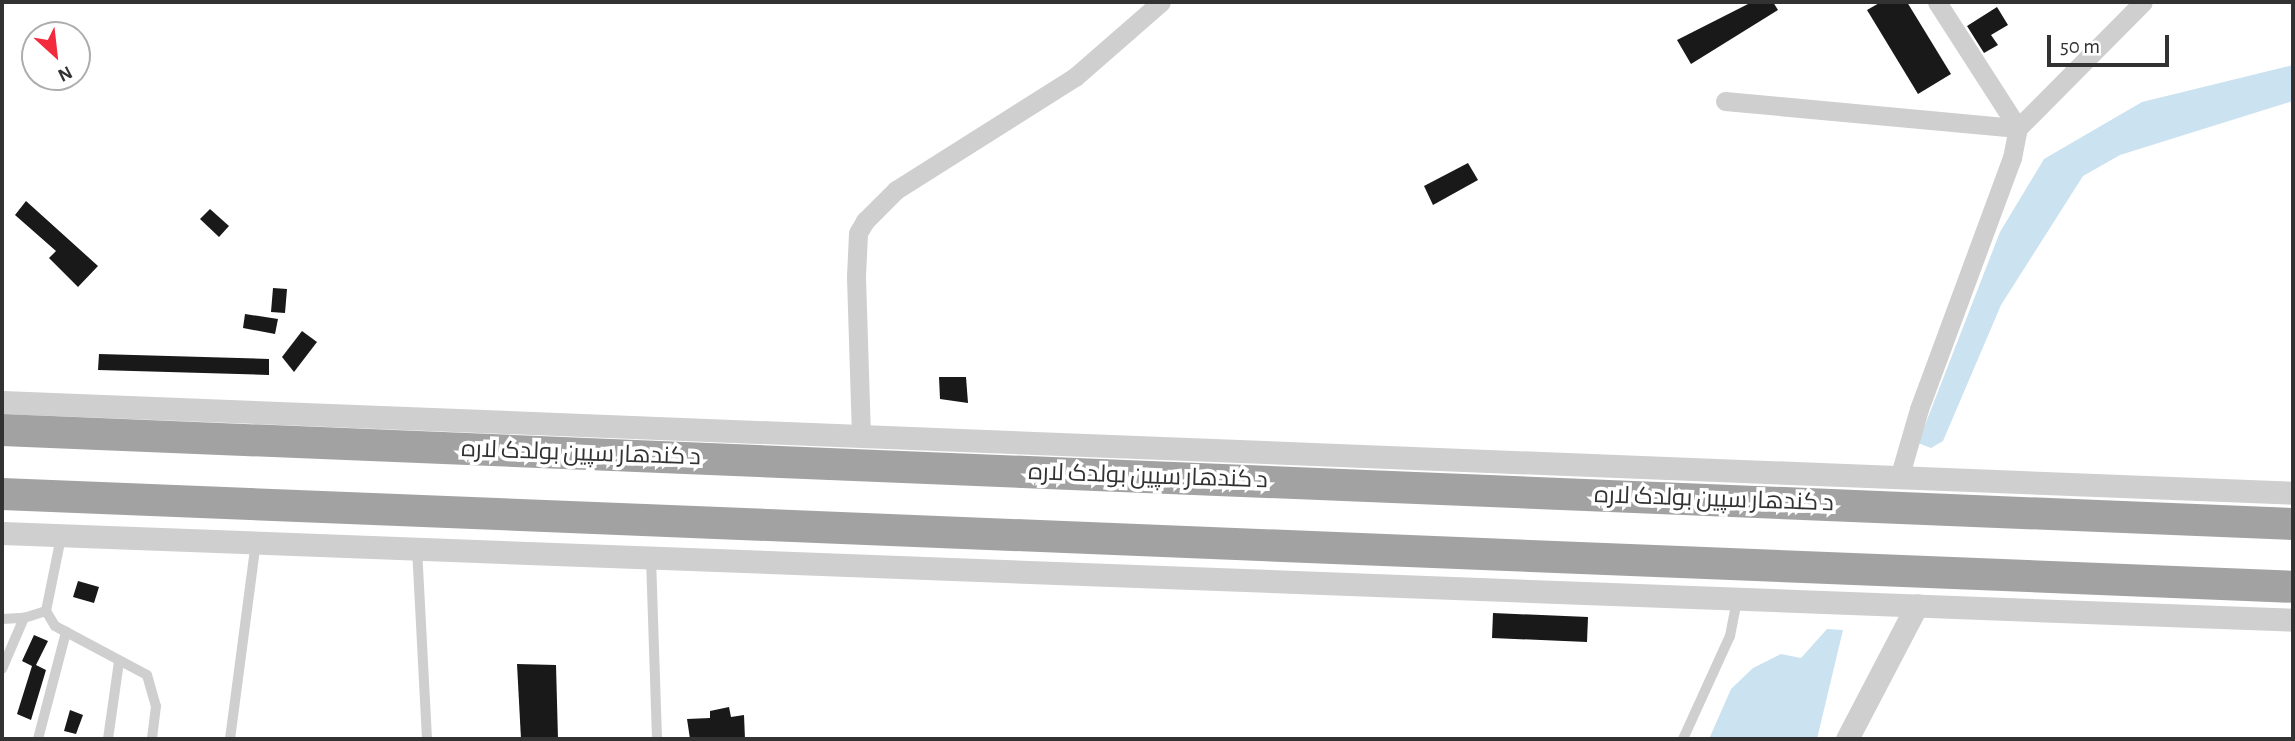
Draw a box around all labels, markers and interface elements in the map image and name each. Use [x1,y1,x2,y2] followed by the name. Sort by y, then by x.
[21,21,91,91] north arrow
[2050,21,2172,65] scale bar
[2060,36,2100,57] text: 50 m
[55,62,75,85] text: N
[461,435,701,473] street label: د کندهار سپین بولدک لاره
[1028,458,1268,496] street label: د کندهار سپین بولدک لاره
[1594,481,1834,519] street label: د کندهار سپین بولدک لاره

